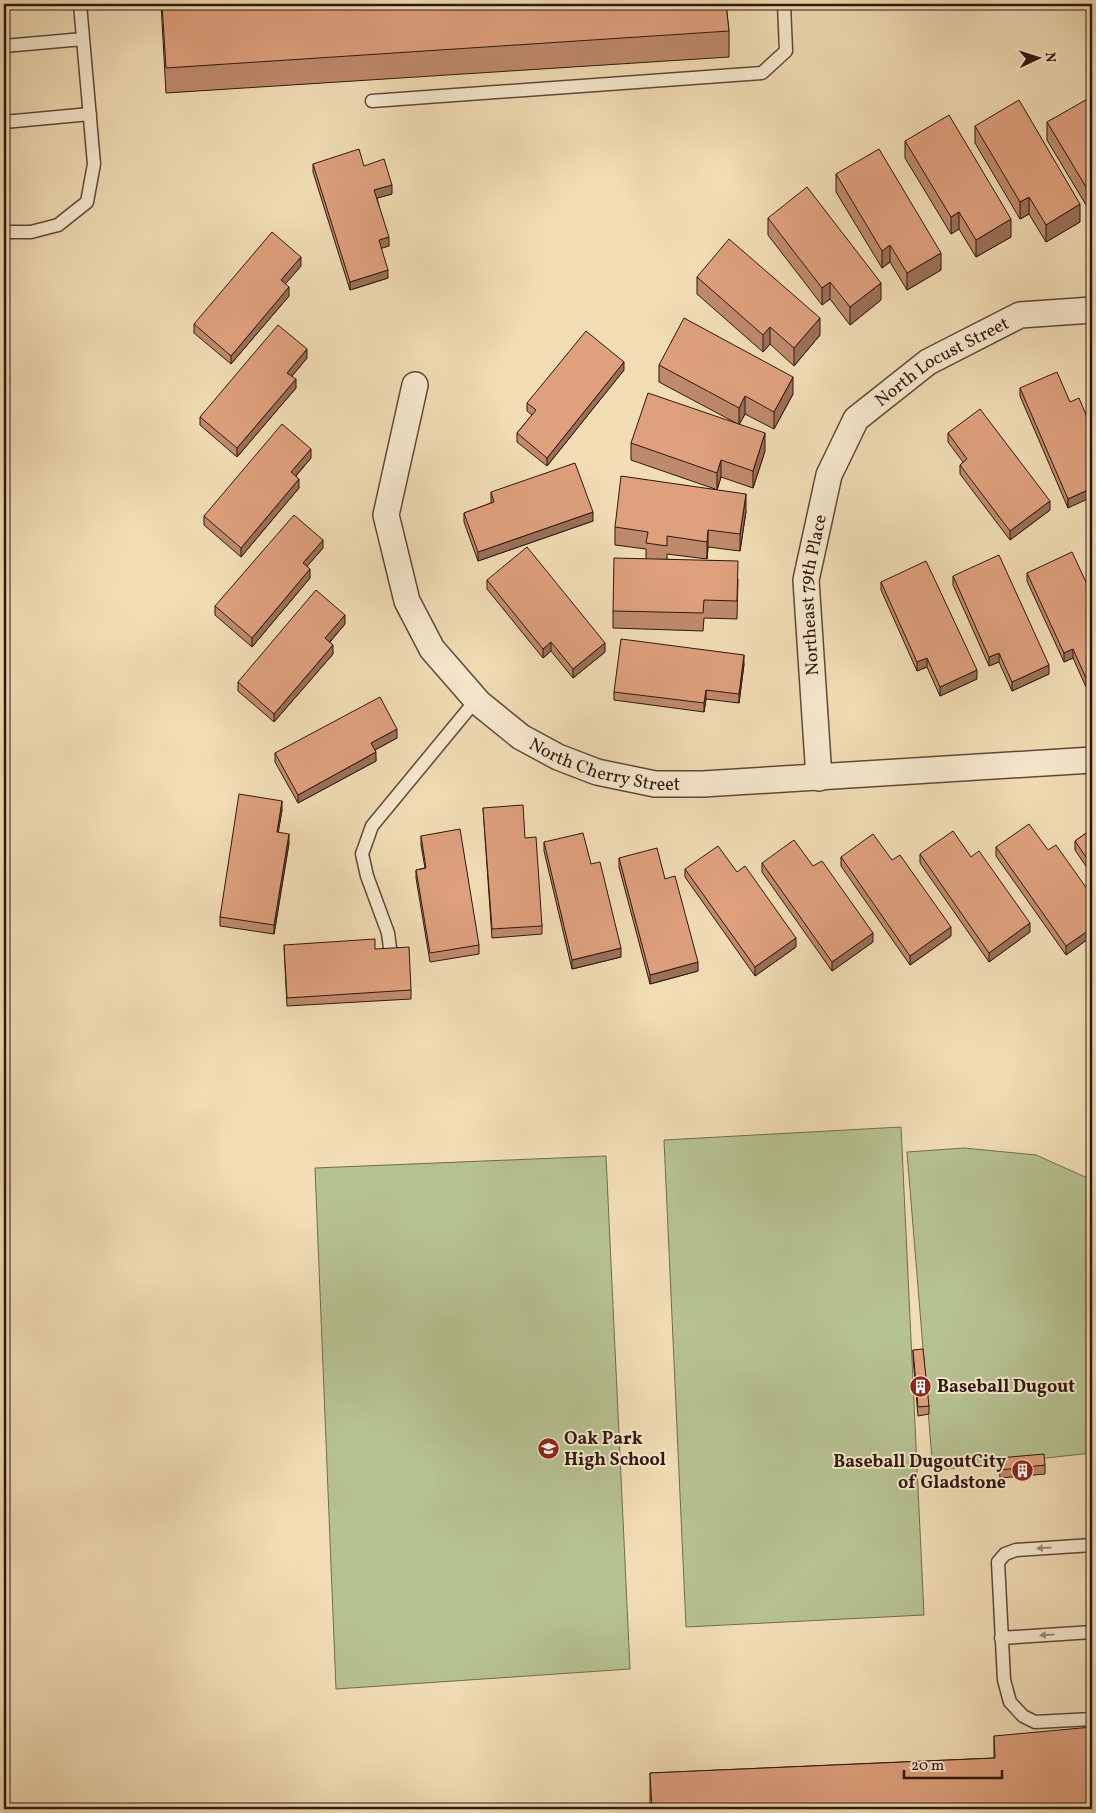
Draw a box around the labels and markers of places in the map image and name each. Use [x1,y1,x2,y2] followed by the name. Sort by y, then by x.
[909,1374,933,1398] building icon: Baseball Dugout
[937,1375,1075,1400] place label: Baseball Dugout
[564,1427,666,1473] place label: Oak Park High School
[536,1436,560,1460] school or university icon: Oak Park High School
[833,1450,1006,1496] place label: Baseball DugoutCity of Gladstone
[1010,1459,1034,1483] building icon: Baseball DugoutCity of Gladstone

